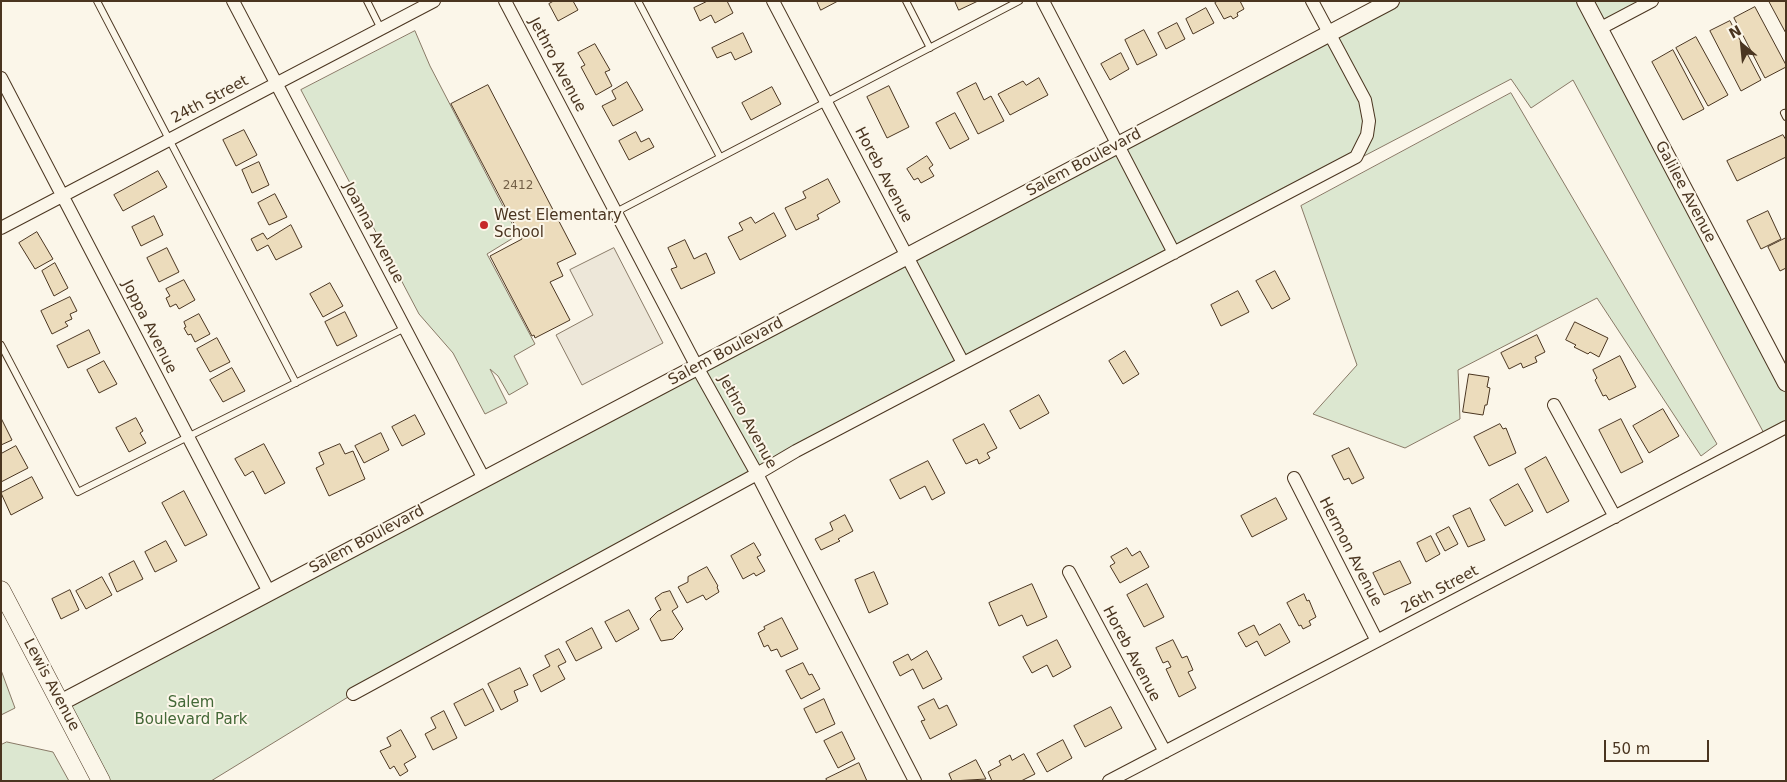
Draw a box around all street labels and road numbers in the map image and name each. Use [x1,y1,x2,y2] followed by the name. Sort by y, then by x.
[525,15,589,115] street label: Jethro Avenue
[168,72,252,128] street label: 24th Street
[850,124,916,226] street label: Horeb Avenue
[1024,125,1144,201] street label: Salem Boulevard
[1651,138,1719,246] street label: Galilee Avenue
[339,180,407,286] street label: Joanna Avenue
[118,277,180,377] street label: Joppa Avenue
[666,314,786,390] street label: Salem Boulevard
[714,372,780,472] street label: Jethro Avenue
[1315,494,1385,610] street label: Hermon Avenue
[307,502,427,578] street label: Salem Boulevard
[1398,562,1482,618] street label: 26th Street
[1098,603,1164,705] street label: Horeb Avenue
[19,636,83,734] street label: Lewis Avenue

